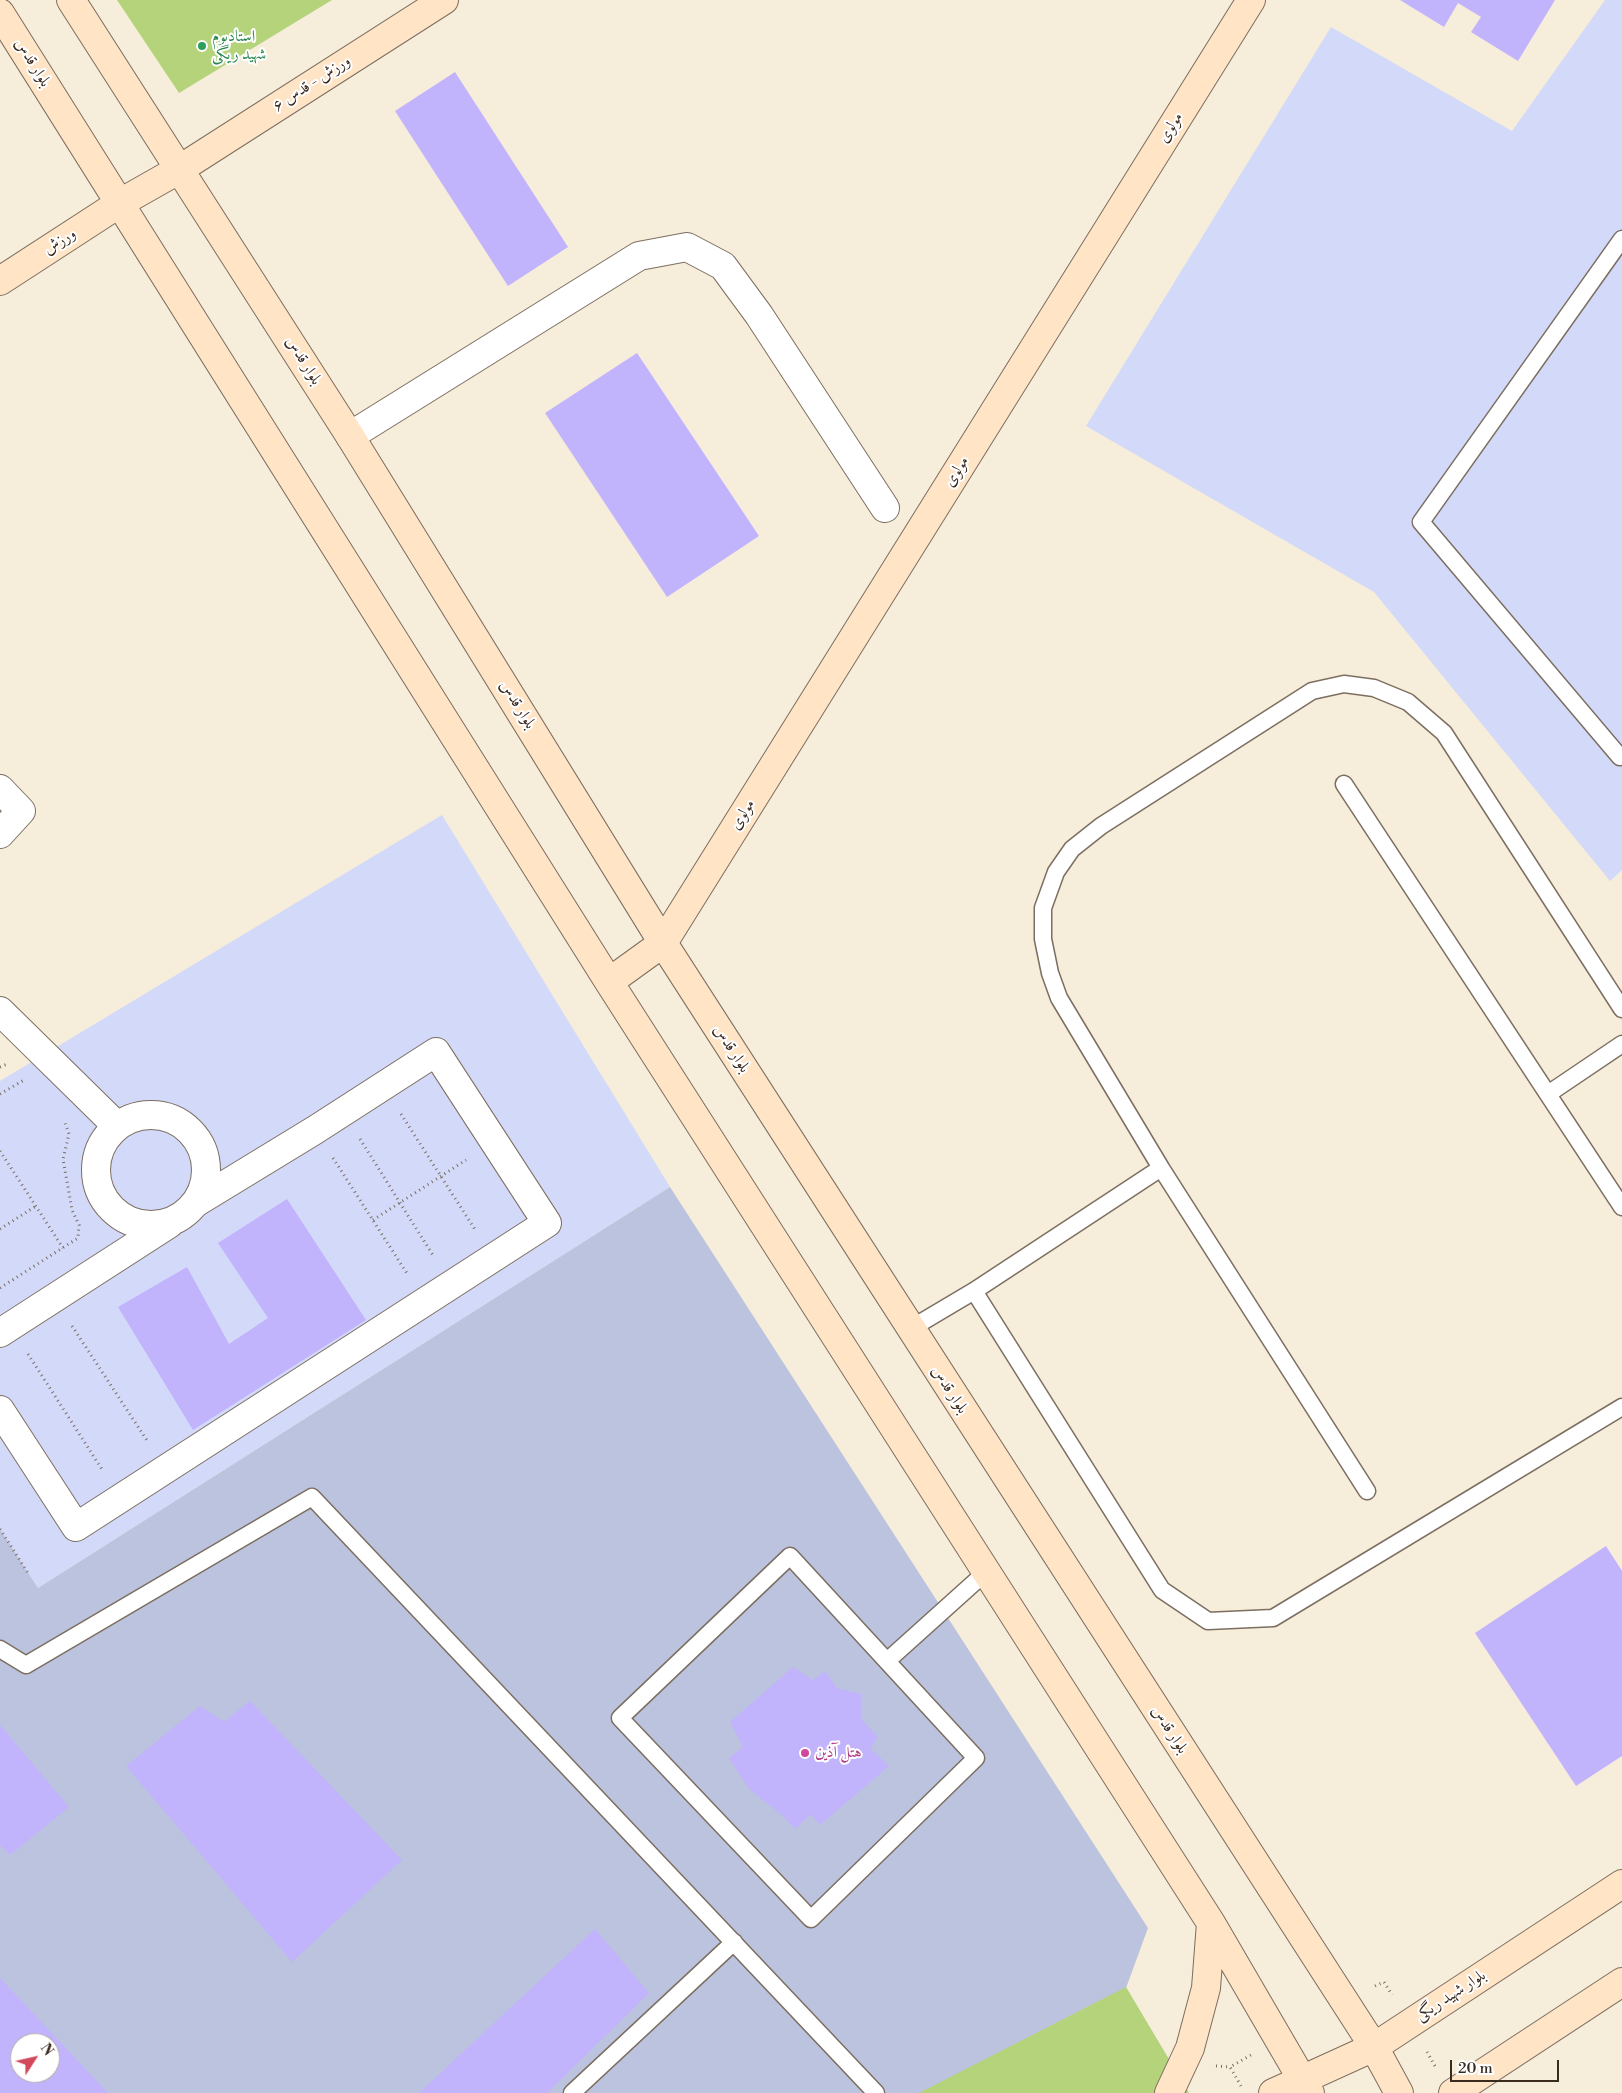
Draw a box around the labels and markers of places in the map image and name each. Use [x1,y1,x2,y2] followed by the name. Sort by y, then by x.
[212,27,266,65] place label: استادیوم شهید ریگی
[196,40,208,52] marker: استادیوم شهید ریگی
[815,1743,862,1763] place label: هتل آذین
[799,1747,811,1759] marker: هتل آذین

